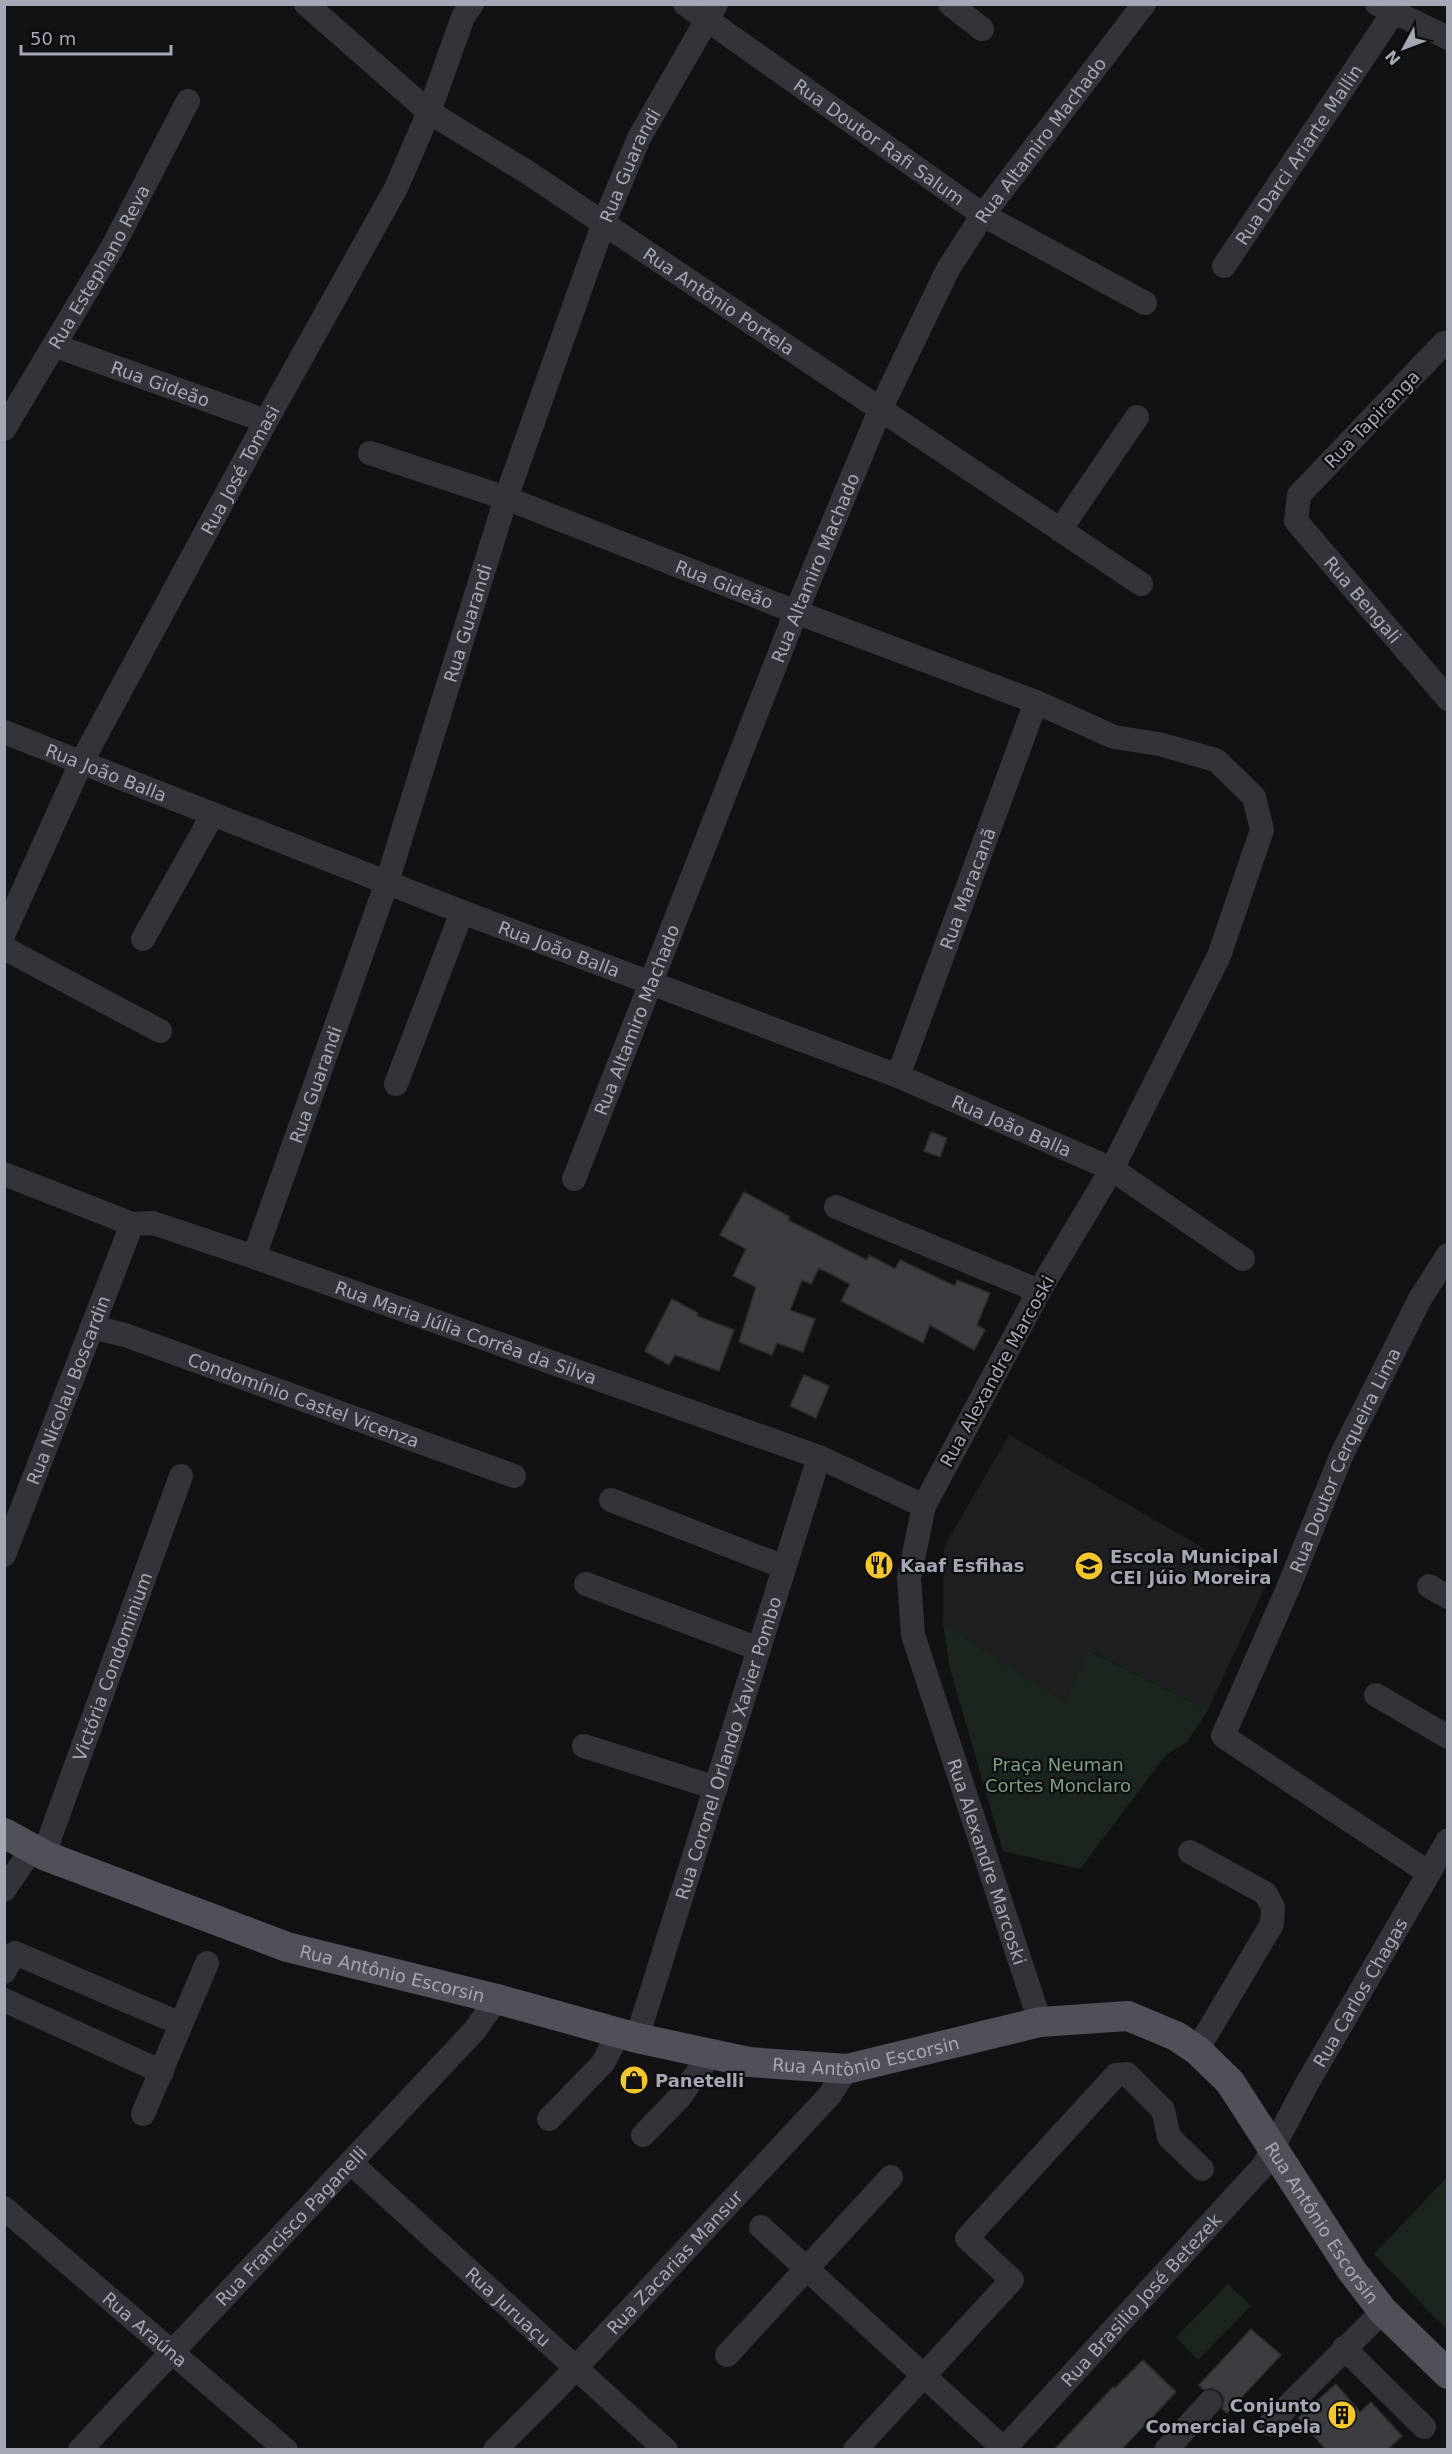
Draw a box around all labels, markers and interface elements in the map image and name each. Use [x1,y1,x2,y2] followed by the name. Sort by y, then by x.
[21,18,171,56] scale bar
[1374,18,1434,78] north arrow
[30,28,76,49] text: 50 m
[1381,46,1405,69] text: N
[970,53,1110,227] street label: Rua Altamiro Machado
[1231,60,1366,249] street label: Rua Darci Ariarte Mallin
[790,74,969,209] street label: Rua Doutor Rafi Salum
[595,105,664,225] street label: Rua Guarandi
[44,181,153,353] street label: Rua Estephano Reva
[640,243,799,359] street label: Rua Antônio Portela
[108,356,213,411] street label: Rua Gideão
[1320,366,1424,472] street label: Rua Tapiranga
[196,401,283,538] street label: Rua José Tomasi
[767,470,863,666] street label: Rua Altamiro Machado
[1320,552,1406,647] street label: Rua Bengali
[673,555,776,613] street label: Rua Gideão
[439,561,495,685] street label: Rua Guarandi
[43,739,170,806] street label: Rua João Balla
[935,825,999,952] street label: Rua Maracanã
[495,916,623,981] street label: Rua João Balla
[590,921,683,1118] street label: Rua Altamiro Machado
[285,1023,346,1146] street label: Rua Guarandi
[949,1090,1075,1161] street label: Rua João Balla
[936,1272,1058,1470] street label: Rua Alexandre Marcoski
[332,1276,600,1388] street label: Rua Maria Júlia Corrêa da Silva
[22,1292,114,1488] street label: Rua Nicolau Boscardin
[1285,1344,1404,1576] street label: Rua Doutor Cerqueira Lima
[185,1348,422,1451] street label: Condomínio Castel Vicenza
[1110,1546,1278,1588] place label: Escola Municipal CEI Júio Moreira
[863,1549,895,1581] restaurant icon: Kaaf Esfihas
[1073,1550,1105,1582] school or university icon: Escola Municipal CEI Júio Moreira
[900,1555,1024,1576] place label: Kaaf Esfihas
[68,1569,156,1764] street label: Victória Condominium
[671,1594,785,1902] street label: Rua Coronel Orlando Xavier Pombo
[985,1754,1131,1796] park label: Praça Neuman Cortes Monclaro
[944,1756,1031,1967] street label: Rua Alexandre Marcoski
[1308,1914,1411,2071] street label: Rua Carlos Chagas
[298,1940,487,2006] street label: Rua Antônio Escorsin
[772,2032,961,2080] street label: Rua Antônio Escorsin
[618,2064,650,2096] shop icon: Panetelli
[655,2070,744,2091] place label: Panetelli
[1261,2138,1384,2307] street label: Rua Antônio Escorsin
[211,2142,371,2310] street label: Rua Francisco Paganelli
[602,2185,747,2338] street label: Rua Zacarias Mansur
[1056,2208,1226,2390] street label: Rua Brasilio José Betezek
[462,2262,555,2351] street label: Rua Juruaçu
[99,2287,192,2371] street label: Rua Araúna
[1145,2395,1321,2437] place label: Conjunto Comercial Capela
[1326,2399,1358,2431] building icon: Conjunto Comercial Capela

